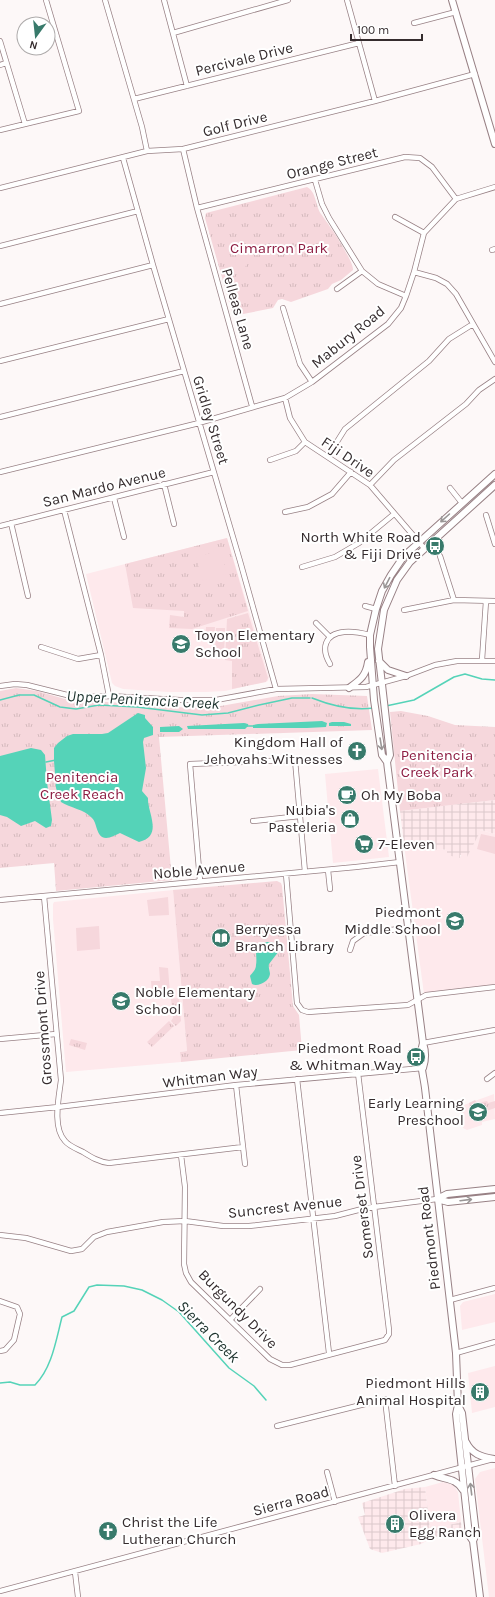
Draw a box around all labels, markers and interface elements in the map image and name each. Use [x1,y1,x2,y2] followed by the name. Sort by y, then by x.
[16,16,56,56] north arrow
[351,16,422,42] scale bar
[357,23,389,37] text: 100 m
[28,38,39,52] text: N
[193,38,295,80] street label: Percivale Drive
[201,107,269,141] street label: Golf Drive
[285,143,380,183] street label: Orange Street
[230,239,328,257] park label: Cimarron Park
[218,266,258,352] street label: Pelleas Lane
[308,302,388,372] street label: Mabury Road
[189,373,233,467] street label: Gridley Street
[318,433,378,481] street label: Fiji Drive
[41,463,167,511] street label: San Mardo Avenue
[440,514,450,523] one-way arrow
[300,528,421,563] place label: North White Road & Fiji Drive
[424,535,446,557] bus stop icon: North White Road & Fiji Drive
[383,576,390,588] one-way arrow
[195,626,315,661] place label: Toyon Elementary School
[170,633,192,655] school or university icon: Toyon Elementary School
[66,686,221,713] water label: Upper Penitencia Creek
[204,733,344,768] place label: Kingdom Hall of Jehovahs Witnesses
[377,737,385,750] one-way arrow
[346,740,368,762] church icon: Kingdom Hall of Jehovahs Witnesses
[401,746,473,781] park label: Penitencia Creek Park
[40,768,124,803] park label: Penitencia Creek Reach
[336,784,358,806] cafe icon: Oh My Boba
[361,786,441,804] place label: Oh My Boba
[268,801,336,836] place label: Nubia's Pasteleria
[339,808,361,830] shop icon: Nubia's Pasteleria
[353,833,375,855] supermarket icon: 7-Eleven
[378,835,435,853] place label: 7-Eleven
[152,857,246,883] street label: Noble Avenue
[344,903,441,938] place label: Piedmont Middle School
[444,910,466,932] school or university icon: Piedmont Middle School
[235,920,334,955] place label: Berryessa Branch Library
[210,927,232,949] library icon: Berryessa Branch Library
[30,970,56,1086] street label: Grossmont Drive
[135,983,255,1018] place label: Noble Elementary School
[110,990,132,1012] school or university icon: Noble Elementary School
[289,1039,402,1074] place label: Piedmont Road & Whitman Way
[405,1046,427,1068] bus stop icon: Piedmont Road & Whitman Way
[161,1062,259,1092] street label: Whitman Way
[368,1094,465,1129] place label: Early Learning Preschool
[467,1101,489,1123] school or university icon: Early Learning Preschool
[347,1154,377,1260] street label: Somerset Drive
[414,1185,444,1291] street label: Piedmont Road
[227,1192,343,1222] street label: Suncrest Avenue
[459,1196,472,1204] one-way arrow
[195,1266,281,1352] street label: Burgundy Drive
[174,1296,244,1367] water label: Sierra Creek
[356,1374,466,1409] place label: Piedmont Hills Animal Hospital
[469,1381,491,1403] building icon: Piedmont Hills Animal Hospital
[251,1482,331,1520] street label: Sierra Road
[467,1483,475,1496] one-way arrow
[409,1506,481,1541] place label: Olivera Egg Ranch
[122,1513,236,1548] place label: Christ the Life Lutheran Church
[384,1513,406,1535] building icon: Olivera Egg Ranch
[97,1520,119,1542] church icon: Christ the Life Lutheran Church

